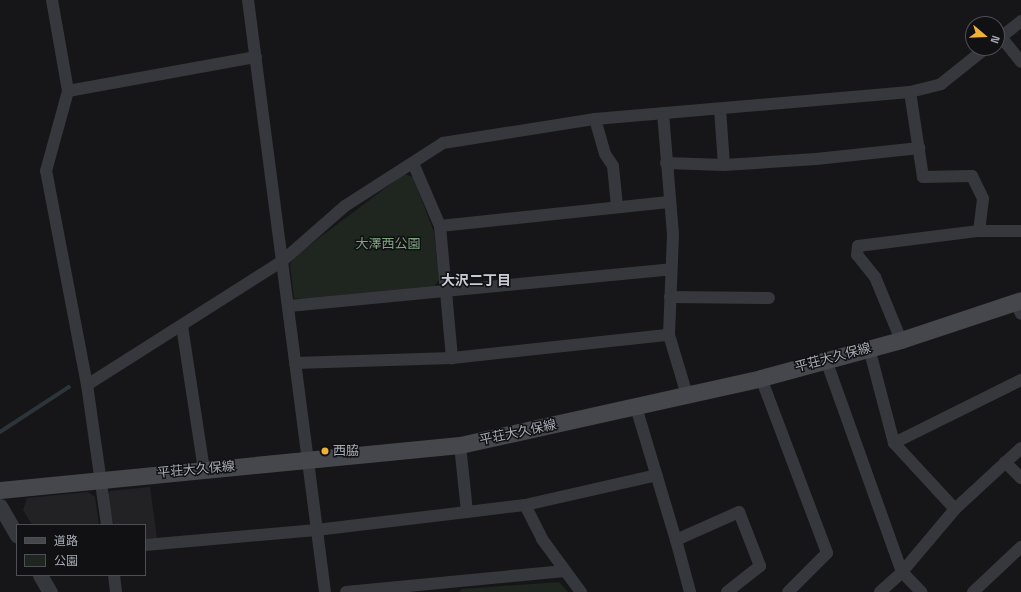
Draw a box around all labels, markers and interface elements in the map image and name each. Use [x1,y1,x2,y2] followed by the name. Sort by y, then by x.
[965,16,1005,56] north arrow
[988,34,1003,45] text: N
[356,236,420,252] park label: 大澤西公園
[441,272,511,288] district label: 大沢二丁目
[793,340,873,376] street label: 平荘大久保線
[478,417,558,449] street label: 平荘大久保線
[333,443,359,459] place label: 西脇
[320,446,330,456] marker: 西脇
[156,459,236,481] street label: 平荘大久保線
[16,524,146,576] legend
[54,533,78,549] text: 道路
[54,553,78,569] text: 公園

